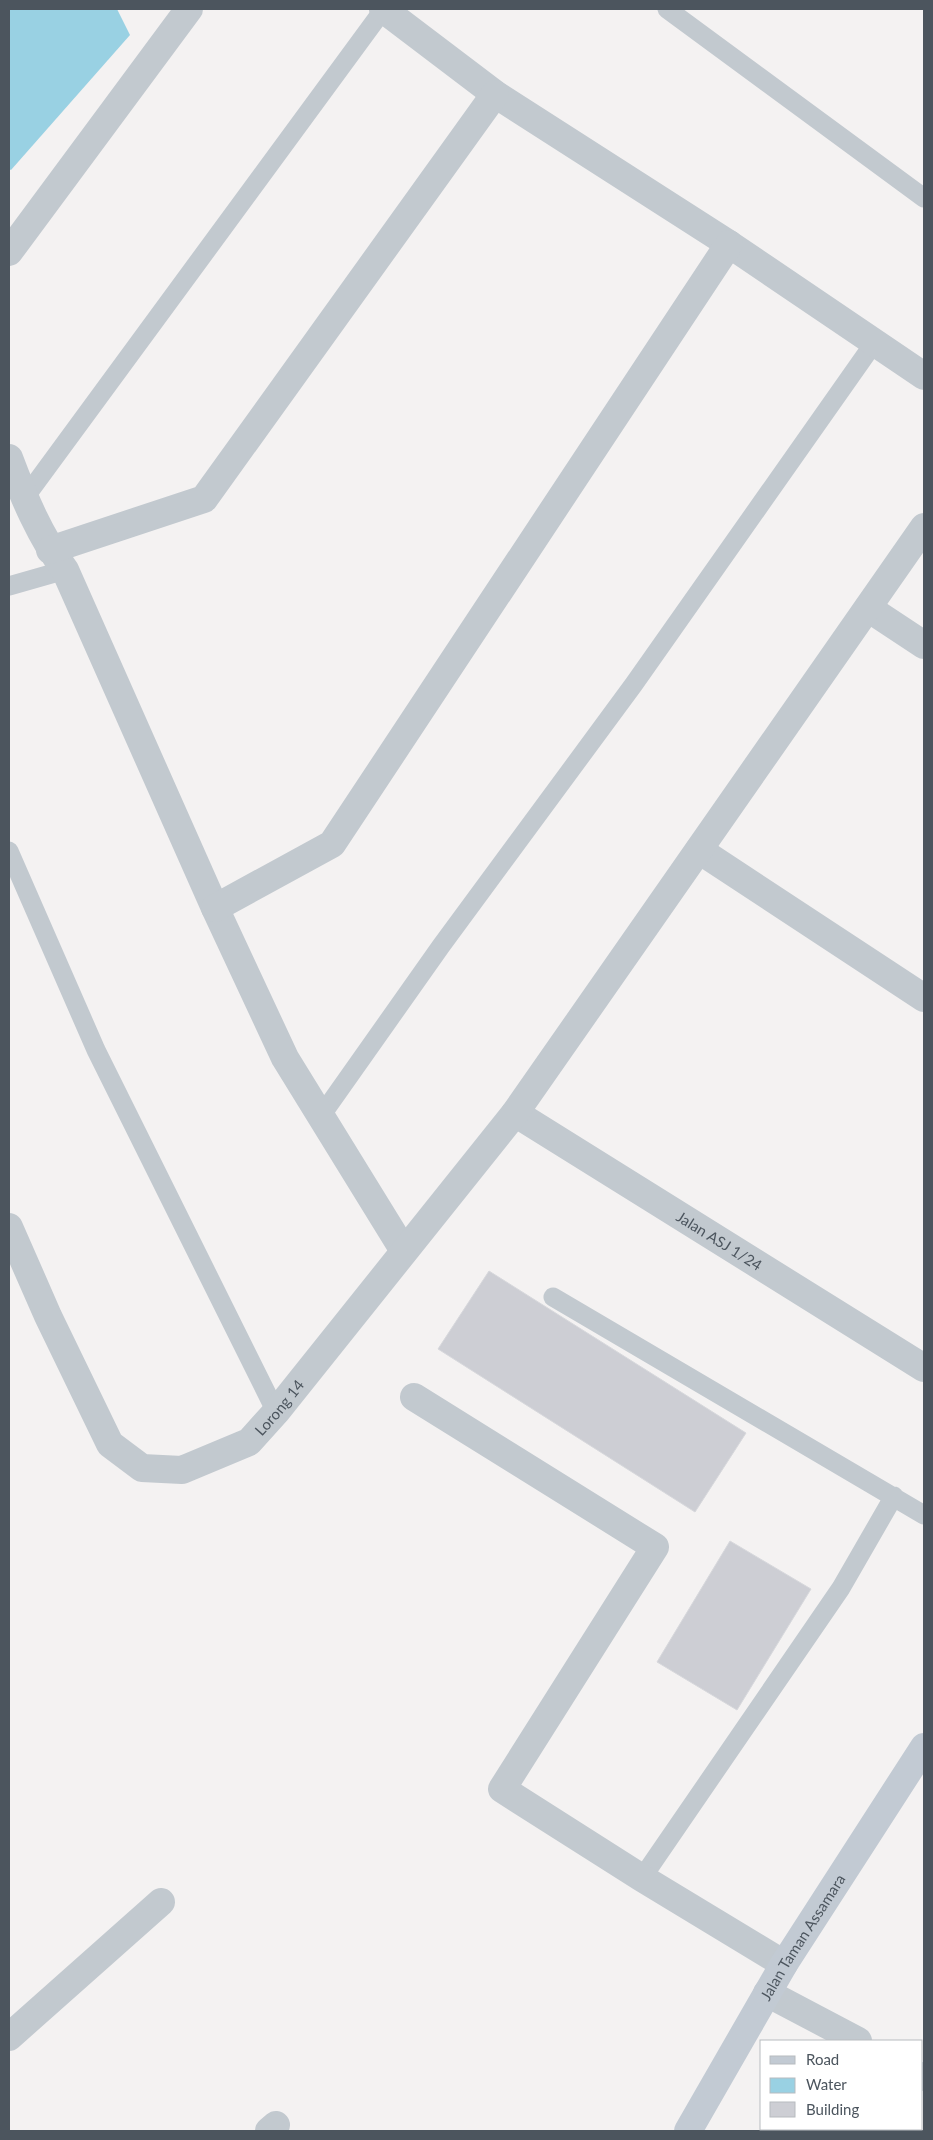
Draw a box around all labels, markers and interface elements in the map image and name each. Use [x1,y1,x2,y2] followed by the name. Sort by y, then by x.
[673,1207,766,1274] street label: Jalan ASJ 1/24
[251,1376,308,1439] street label: Lorong 14
[756,1871,849,2004] street label: Jalan Taman Assamara
[760,2040,923,2130] legend
[806,2050,839,2068] text: Road
[806,2075,847,2093] text: Water
[806,2100,859,2118] text: Building

